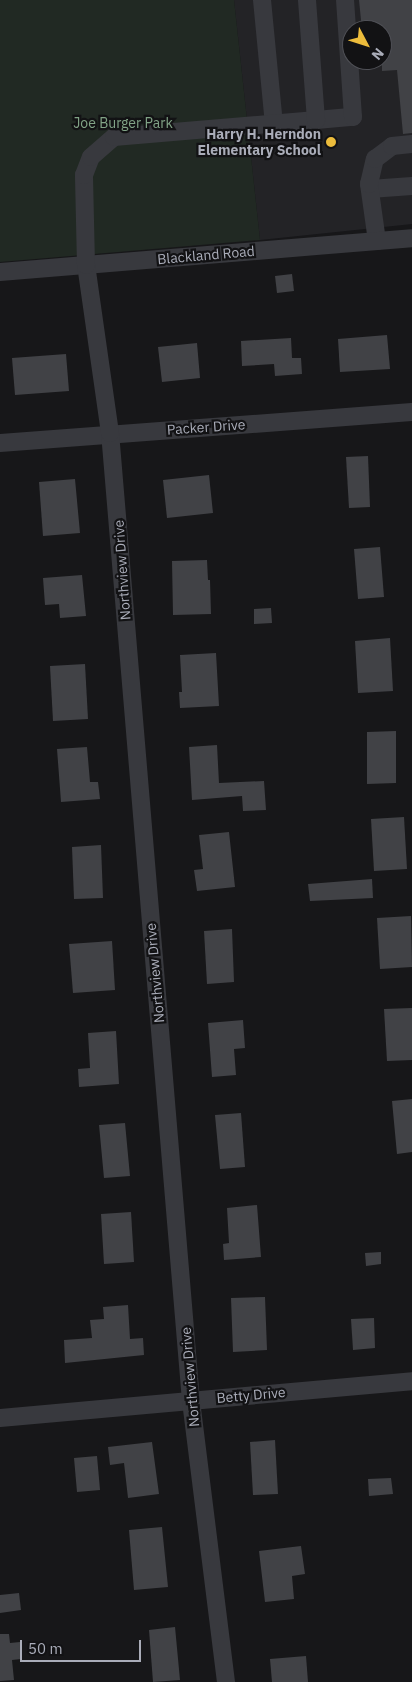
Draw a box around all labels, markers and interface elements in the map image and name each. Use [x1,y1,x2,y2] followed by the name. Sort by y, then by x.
[342,20,392,70] north arrow
[368,44,388,64] text: N
[73,115,173,131] park label: Joe Burger Park
[197,126,321,158] place label: Harry H. Herndon Elementary School
[325,136,337,148] marker: Harry H. Herndon Elementary School
[157,242,255,268] street label: Blackland Road
[166,416,246,438] street label: Packer Drive
[110,519,134,621] street label: Northview Drive
[142,922,168,1024] street label: Northview Drive
[177,1326,203,1428] street label: Northview Drive
[216,1384,286,1406] street label: Betty Drive
[22,1630,144,1662] scale bar
[28,1639,63,1658] text: 50 m

